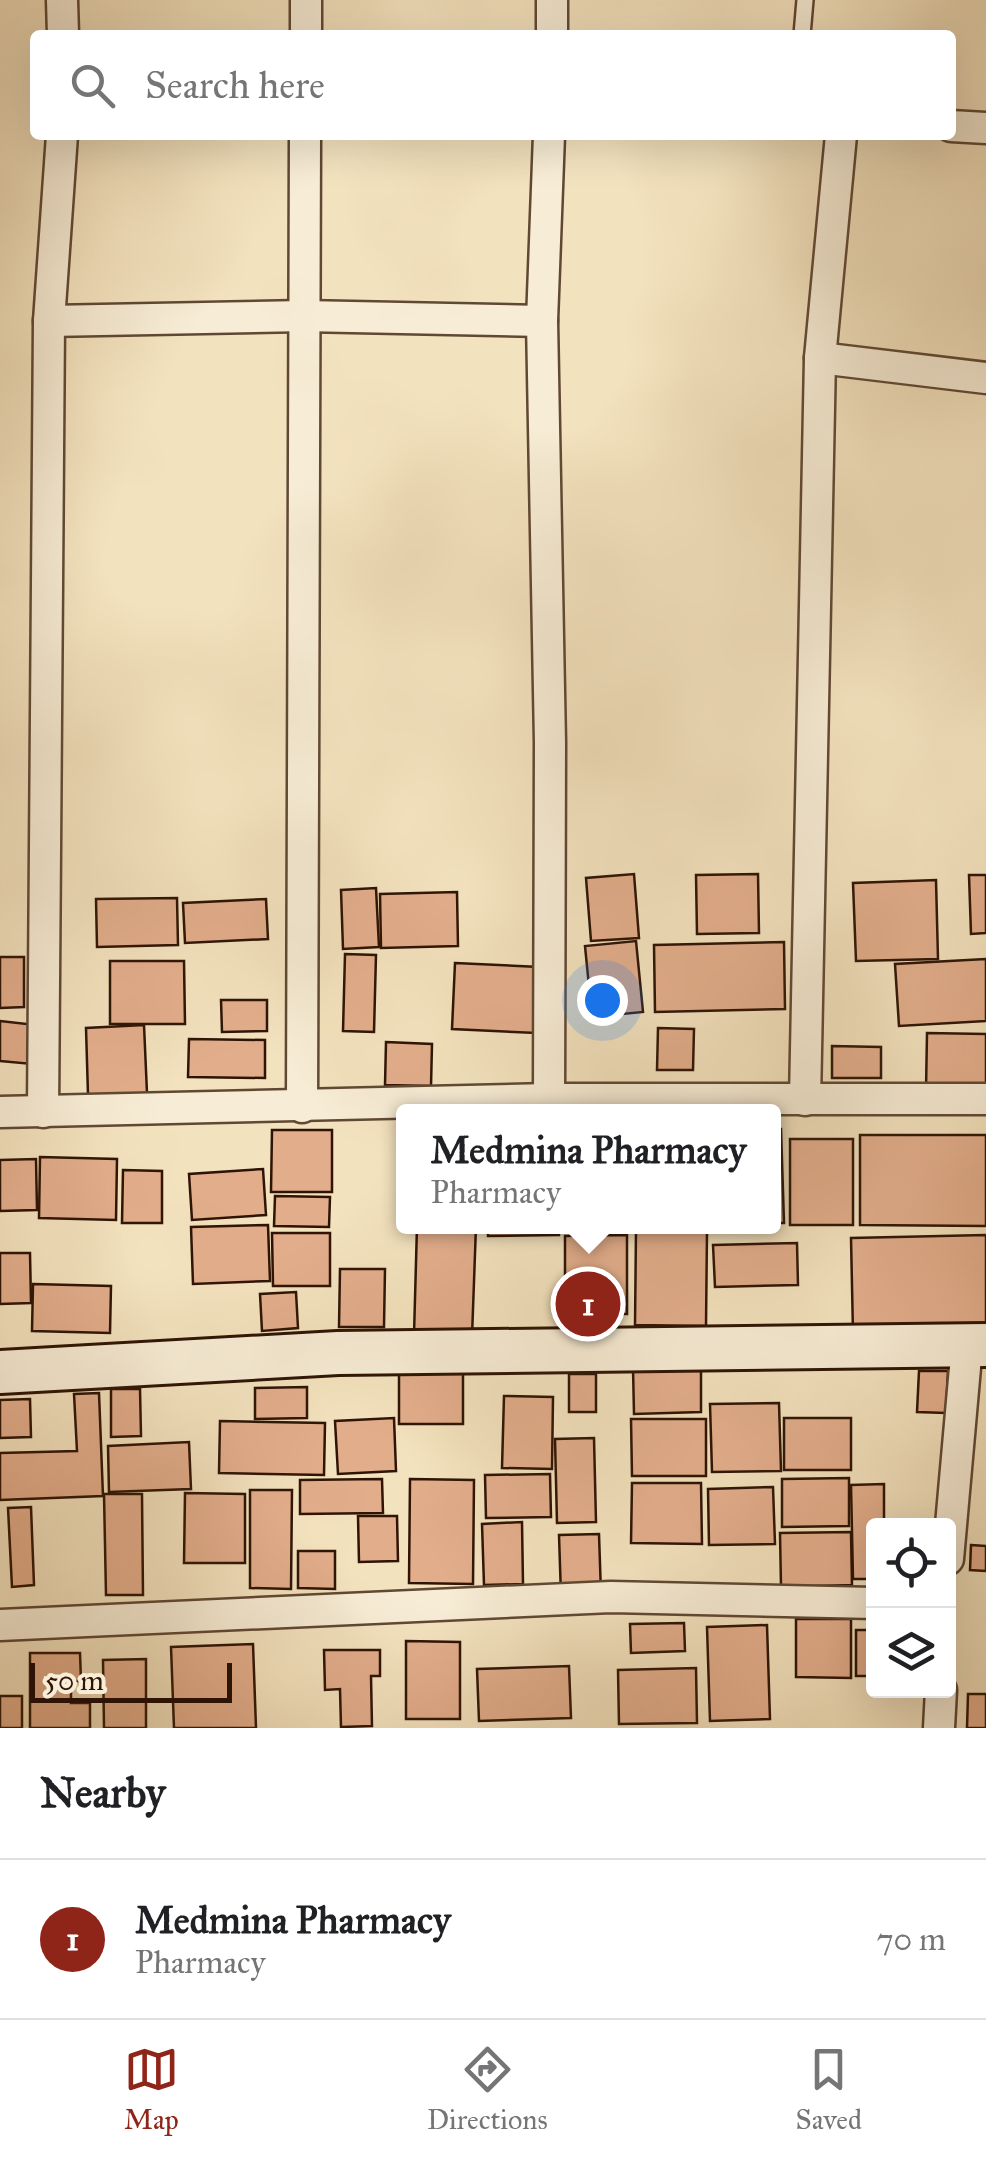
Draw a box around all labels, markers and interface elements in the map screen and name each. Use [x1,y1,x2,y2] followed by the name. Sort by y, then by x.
[30,30,956,140] search box
[65,58,120,113] icon: search
[145,62,325,108] text: Search here
[577,975,628,1026] your location
[396,1104,781,1234] popup
[431,1127,746,1173] text: Medmina Pharmacy
[431,1173,561,1212] text: Pharmacy
[556,1266,620,1342] pin: 1
[866,1518,956,1698] map controls
[866,1518,956,1608] button: locate
[866,1608,956,1698] button: layers
[30,1658,232,1702] scale bar
[45,1663,104,1698] text: 50 m
[40,1767,165,1819] text: Nearby
[135,1897,451,1943] text: Medmina Pharmacy
[66,1920,79,1959] text: 1
[877,1920,946,1959] text: 70 m
[135,1943,266,1982] text: Pharmacy
[124,2042,179,2137] tab: Map
[427,2042,548,2137] tab: Directions
[796,2042,862,2137] tab: Saved

